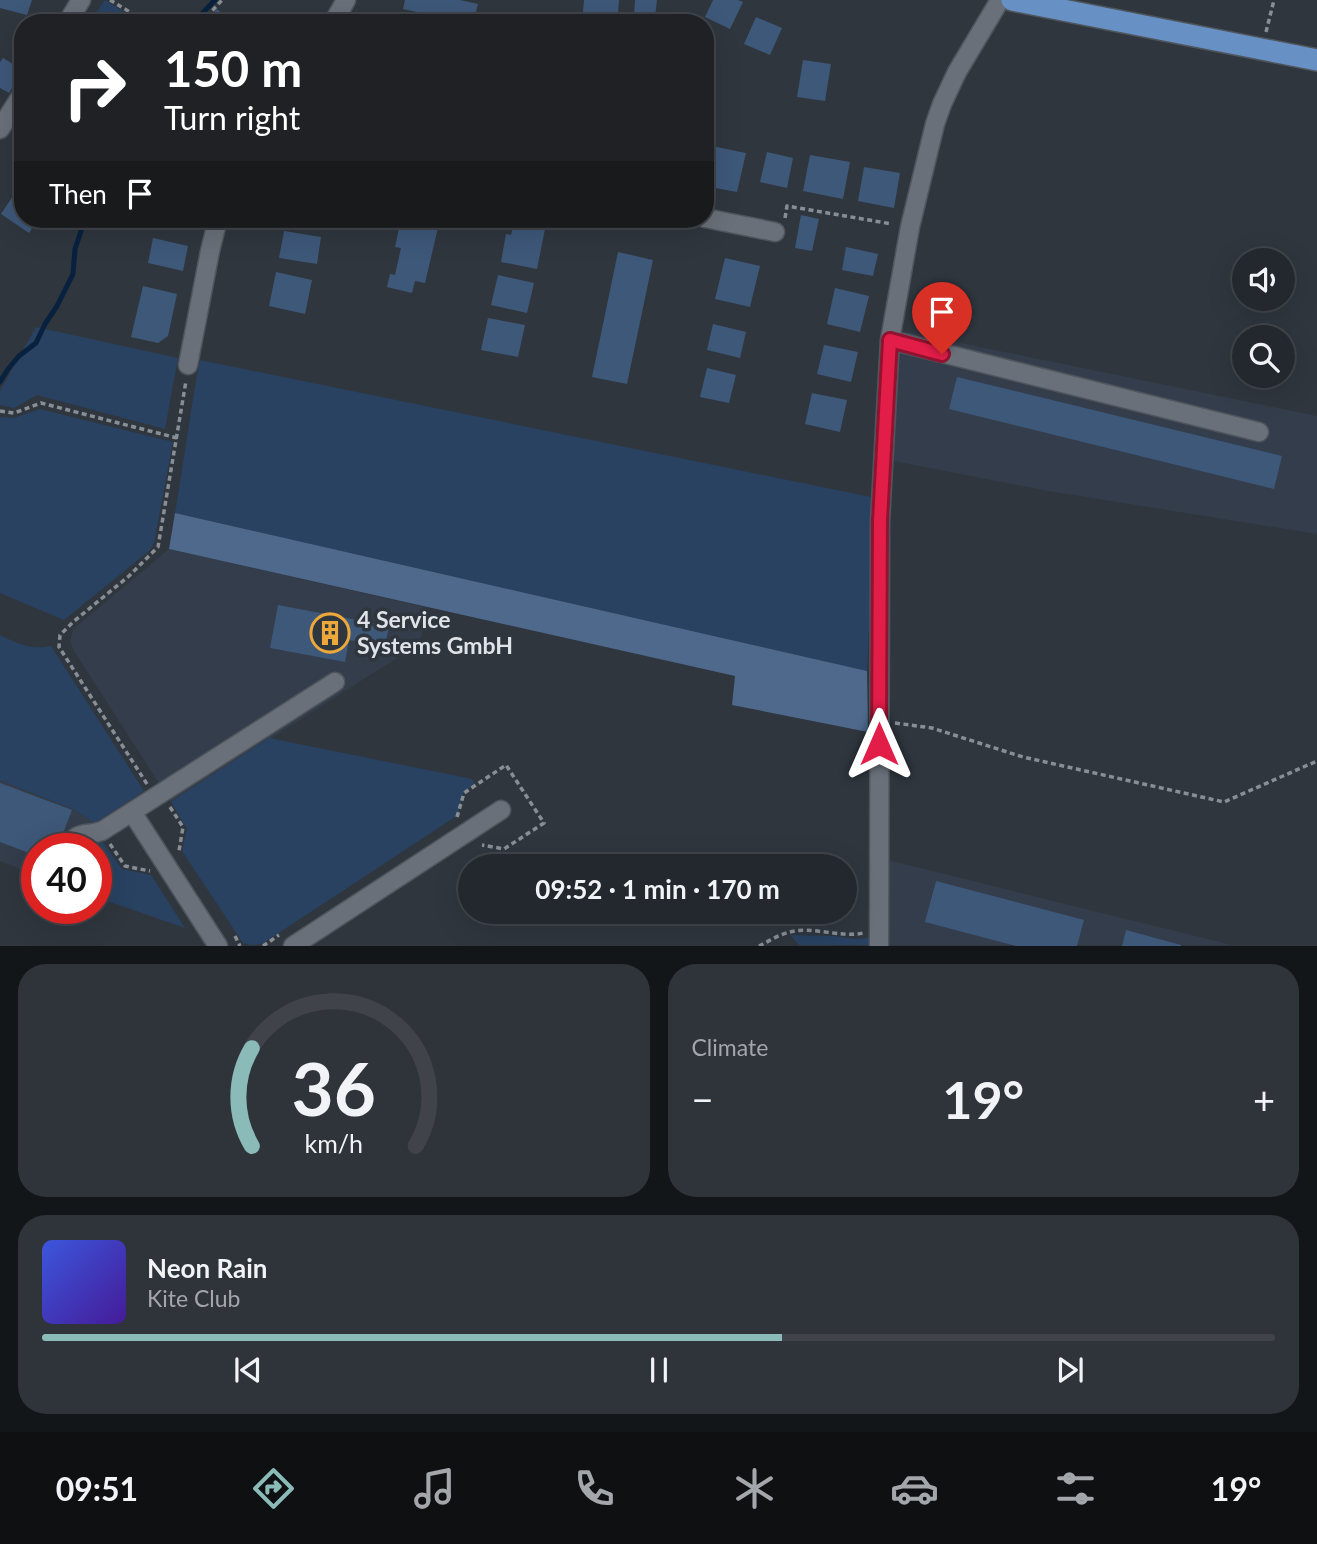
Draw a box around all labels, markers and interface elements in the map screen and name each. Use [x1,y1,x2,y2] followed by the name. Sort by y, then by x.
[164,39,302,97] text: 150 m
[49,42,140,133] icon: right
[164,98,300,137] text: Turn right
[121,175,159,213] icon: arrive
[49,178,107,210] text: Then
[1232,248,1295,388] map controls
[1232,248,1295,311] button: sound
[912,282,972,354] pin
[923,293,961,331] icon: arrive
[1232,325,1295,388] button: search
[357,605,513,659] place label: 4 Service Systems GmbH
[309,612,351,654] building icon: 4 Service Systems GmbH
[842,707,916,781] position arrow
[21,833,112,924] speed limit sign: 40
[535,873,780,905] text: 09:52 · 1 min · 170 m
[692,1033,768,1061] text: Climate
[292,1045,376,1133] text: 36
[942,1068,1024,1130] text: 19°
[692,1076,714,1122] text: −
[1253,1076,1275,1122] text: +
[304,1128,363,1158] text: km/h
[147,1252,267,1284] text: Neon Rain
[147,1284,240,1312] text: Kite Club
[229,1351,267,1389] icon: previous
[640,1351,678,1389] icon: pause
[1051,1351,1089,1389] icon: next
[249,1464,298,1513] icon: directions
[410,1464,459,1513] icon: music
[570,1464,619,1513] icon: phone
[730,1464,779,1513] icon: climate
[890,1464,939,1513] icon: car
[1051,1464,1100,1513] icon: filters
[56,1469,138,1508] text: 09:51
[1211,1469,1261,1508] text: 19°

